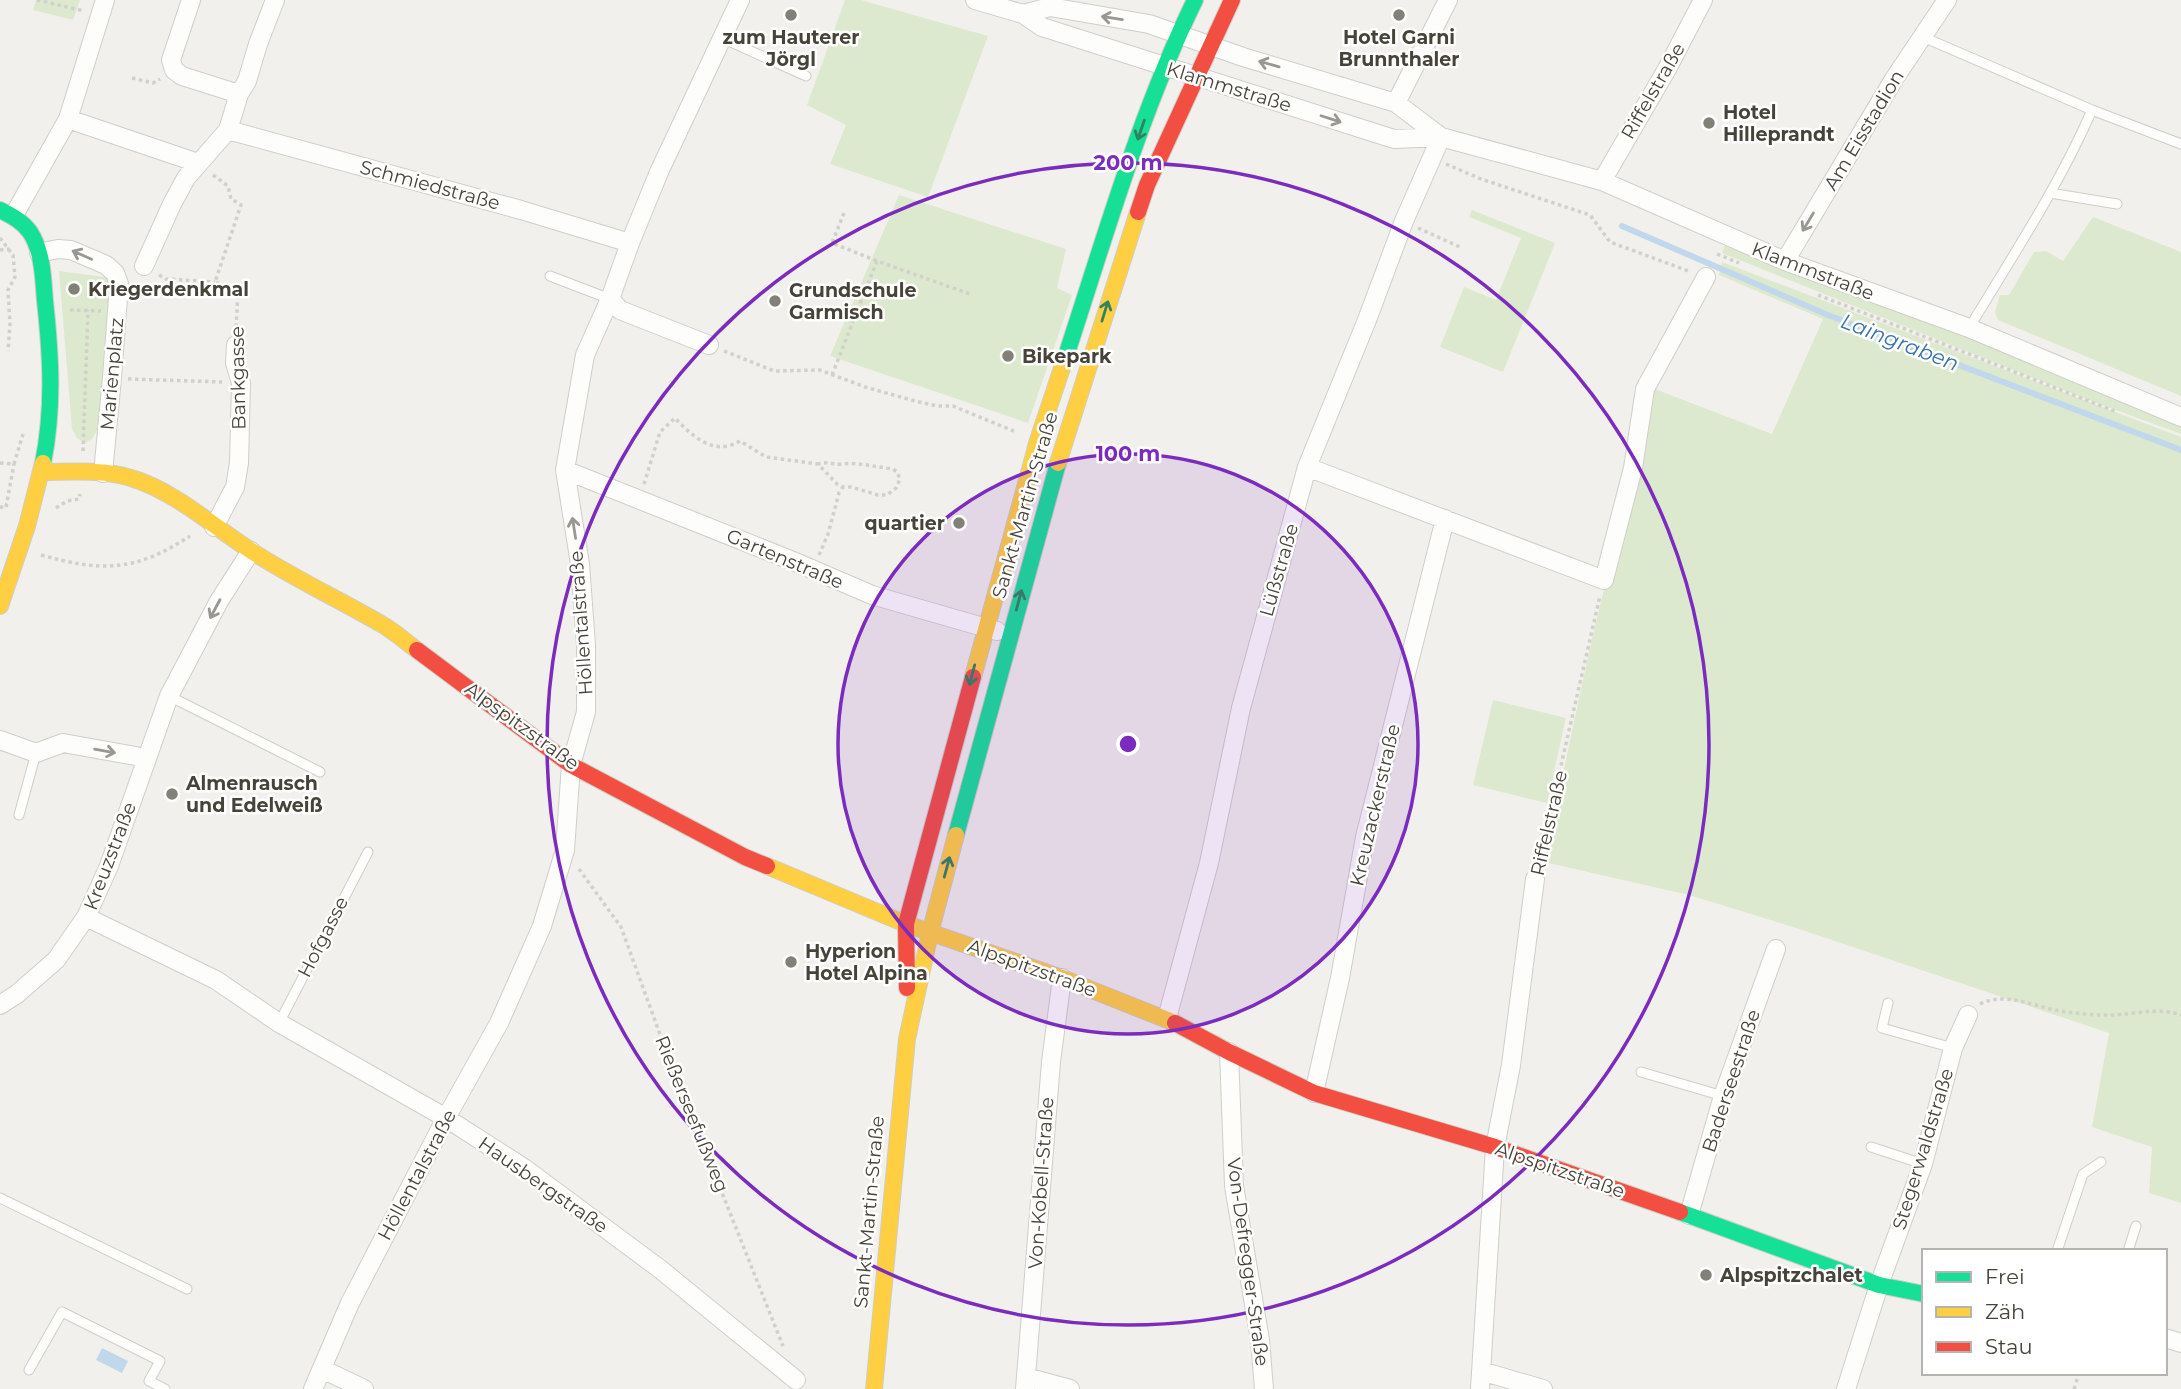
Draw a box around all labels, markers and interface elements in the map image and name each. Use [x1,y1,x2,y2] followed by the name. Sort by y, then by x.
[783,7,799,23] marker: zum Hauterer Jörgl
[1391,7,1407,23] marker: Hotel Garni Brunnthaler
[1101,11,1124,24] one-way arrow
[723,26,859,71] place label: zum Hauterer Jörgl
[1338,26,1460,71] place label: Hotel Garni Brunnthaler
[1616,39,1690,143] street label: Riffelstraße
[1164,57,1294,117] street label: Klammstraße
[1259,57,1281,70] one-way arrow
[1819,66,1909,194] street label: Am Eisstadion
[1723,101,1834,146] place label: Hotel Hilleprandt
[1320,113,1342,126] one-way arrow
[1701,115,1717,131] marker: Hotel Hilleprandt
[1134,119,1147,141] one-way arrow
[1094,150,1162,175] text: 200 m
[358,155,502,215] street label: Schmiedstraße
[1801,211,1815,231] one-way arrow
[1748,237,1878,305] street label: Klammstraße
[72,248,93,261] one-way arrow
[88,278,249,301] place label: Kriegerdenkmal
[789,279,916,324] place label: Grundschule Garmisch
[66,281,82,297] marker: Kriegerdenkmal
[767,293,783,309] marker: Grundschule Garmisch
[1100,301,1113,323] one-way arrow
[1838,308,1962,376] water label: Laingraben
[96,317,128,431] street label: Marienplatz
[226,326,250,430] street label: Bankgasse
[1022,345,1112,368] place label: Bikepark
[1000,348,1016,364] marker: Bikepark
[987,409,1063,601] street label: Sankt-Martin-Straße
[1096,441,1160,466] text: 100 m
[864,512,945,535] place label: quartier
[951,515,967,531] marker: quartier
[567,517,580,540] one-way arrow
[1255,521,1303,619] street label: Lüßstraße
[723,524,847,594] street label: Gartenstraße
[564,550,598,696] street label: Höllentalstraße
[1014,589,1027,611] one-way arrow
[208,598,221,619] one-way arrow
[965,664,978,686] one-way arrow
[460,677,584,775] street label: Alpspitzstraße
[1345,722,1405,888] street label: Kreuzackerstraße
[1116,732,1140,756] centre of rings
[93,744,116,758] one-way arrow
[1526,768,1572,878] street label: Riffelstraße
[185,772,323,817] place label: Almenrausch und Edelweiß
[164,786,180,802] marker: Almenrausch und Edelweiß
[79,799,141,913] street label: Kreuzstraße
[941,856,954,878] one-way arrow
[293,893,353,981] street label: Hofgasse
[964,934,1100,1002] street label: Alpspitzstraße
[805,940,928,985] place label: Hyperion Hotel Alpina
[783,954,799,970] marker: Hyperion Hotel Alpina
[1697,1007,1765,1155] street label: Baderseestraße
[650,1032,734,1196] street label: Rießerseefußweg
[1887,1065,1959,1233] street label: Stegerwaldstraße
[1024,1096,1058,1270] street label: Von-Kobell-Straße
[373,1106,461,1244] street label: Höllentalstraße
[849,1115,889,1309] street label: Sankt-Martin-Straße
[474,1132,612,1238] street label: Hausbergstraße
[1492,1137,1628,1203] street label: Alpspitzstraße
[1222,1156,1274,1368] street label: Von-Defregger-Straße
[1922,1249,2167,1375] legend
[1719,1264,1863,1287] place label: Alpspitzchalet
[1985,1264,2025,1289] text: Frei
[1698,1267,1714,1283] marker: Alpspitzchalet
[1985,1299,2025,1324] text: Zäh
[1985,1334,2033,1359] text: Stau

